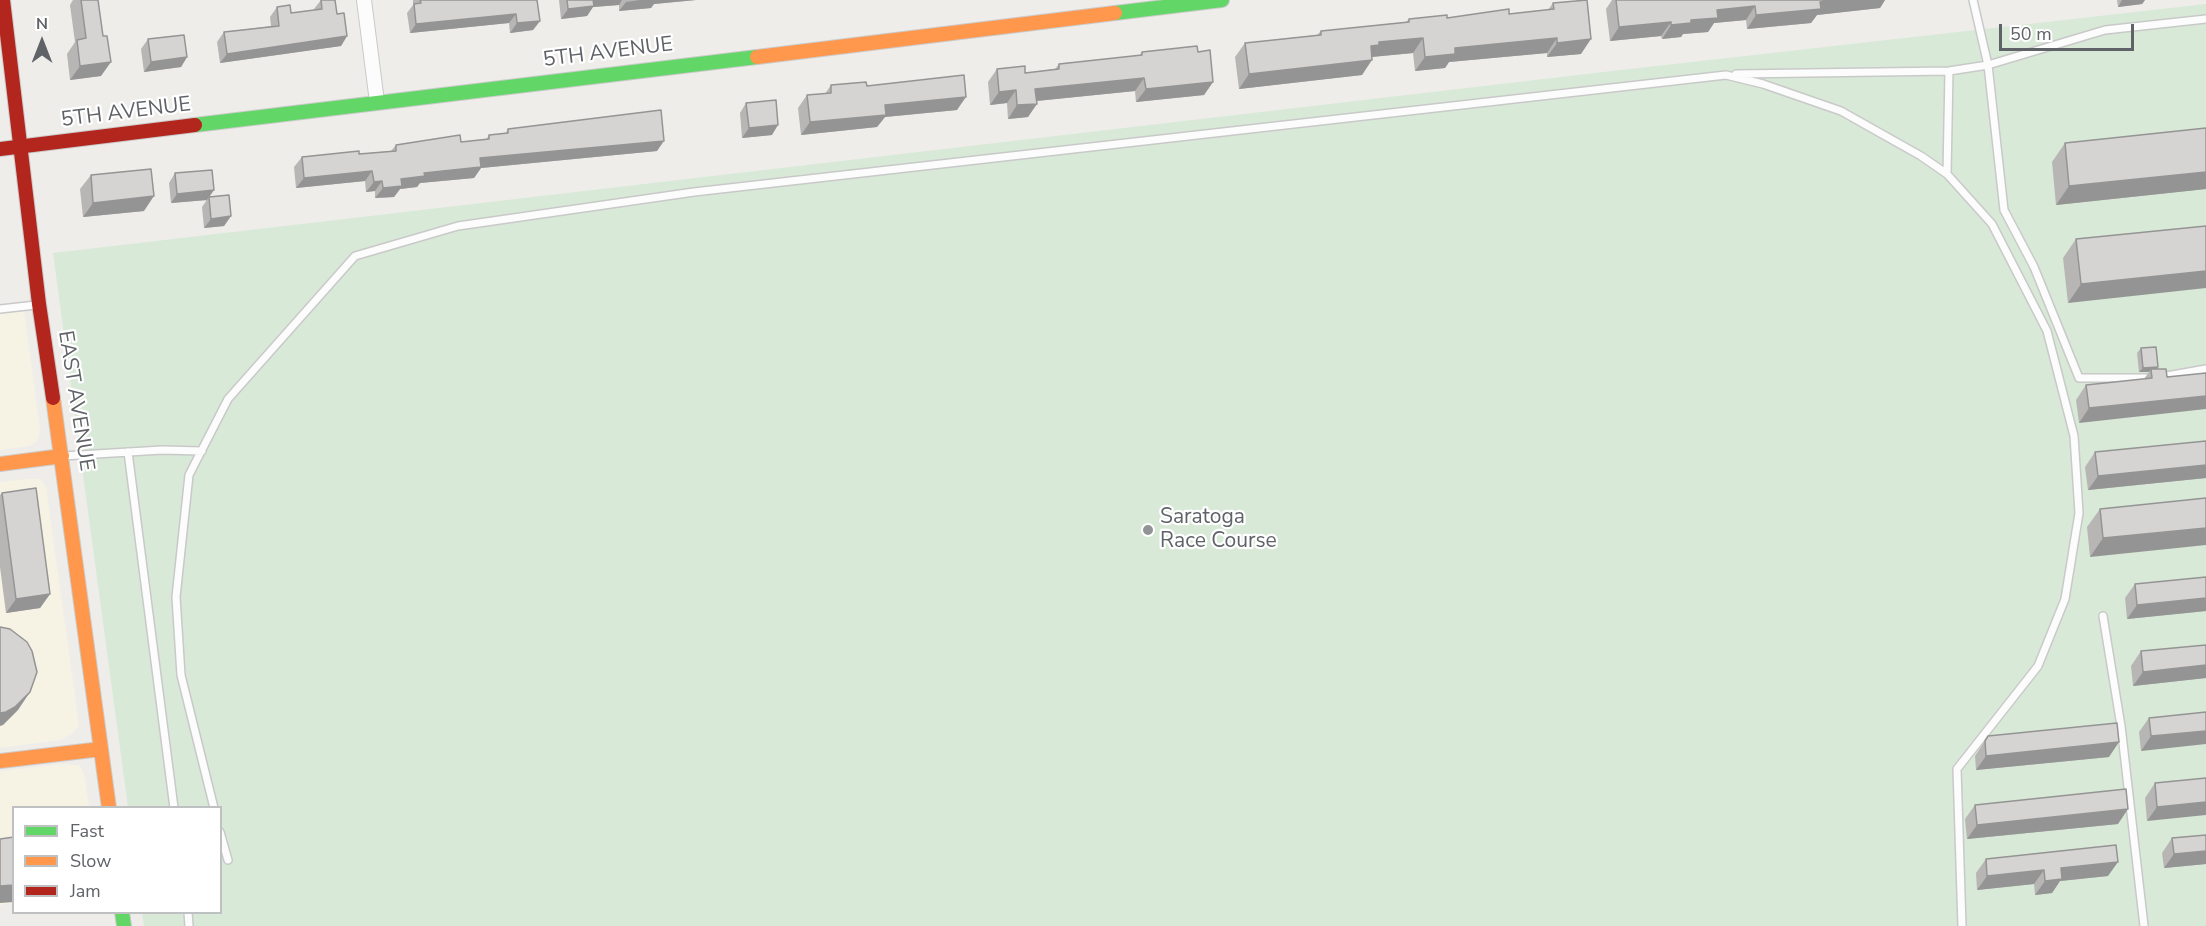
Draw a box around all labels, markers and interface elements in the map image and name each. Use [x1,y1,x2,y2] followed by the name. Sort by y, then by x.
[12,12,72,72] north arrow
[2002,12,2137,50] scale bar
[36,13,48,35] text: N
[2010,22,2052,46] text: 50 m
[542,33,674,73] street label: 5TH AVENUE
[60,93,192,133] street label: 5TH AVENUE
[51,329,99,473] street label: EAST AVENUE
[1160,505,1277,555] place label: Saratoga Race Course
[1141,523,1155,537] marker: Saratoga Race Course
[12,806,222,914] legend
[70,819,104,843] text: Fast
[70,849,111,873] text: Slow
[70,879,101,903] text: Jam

